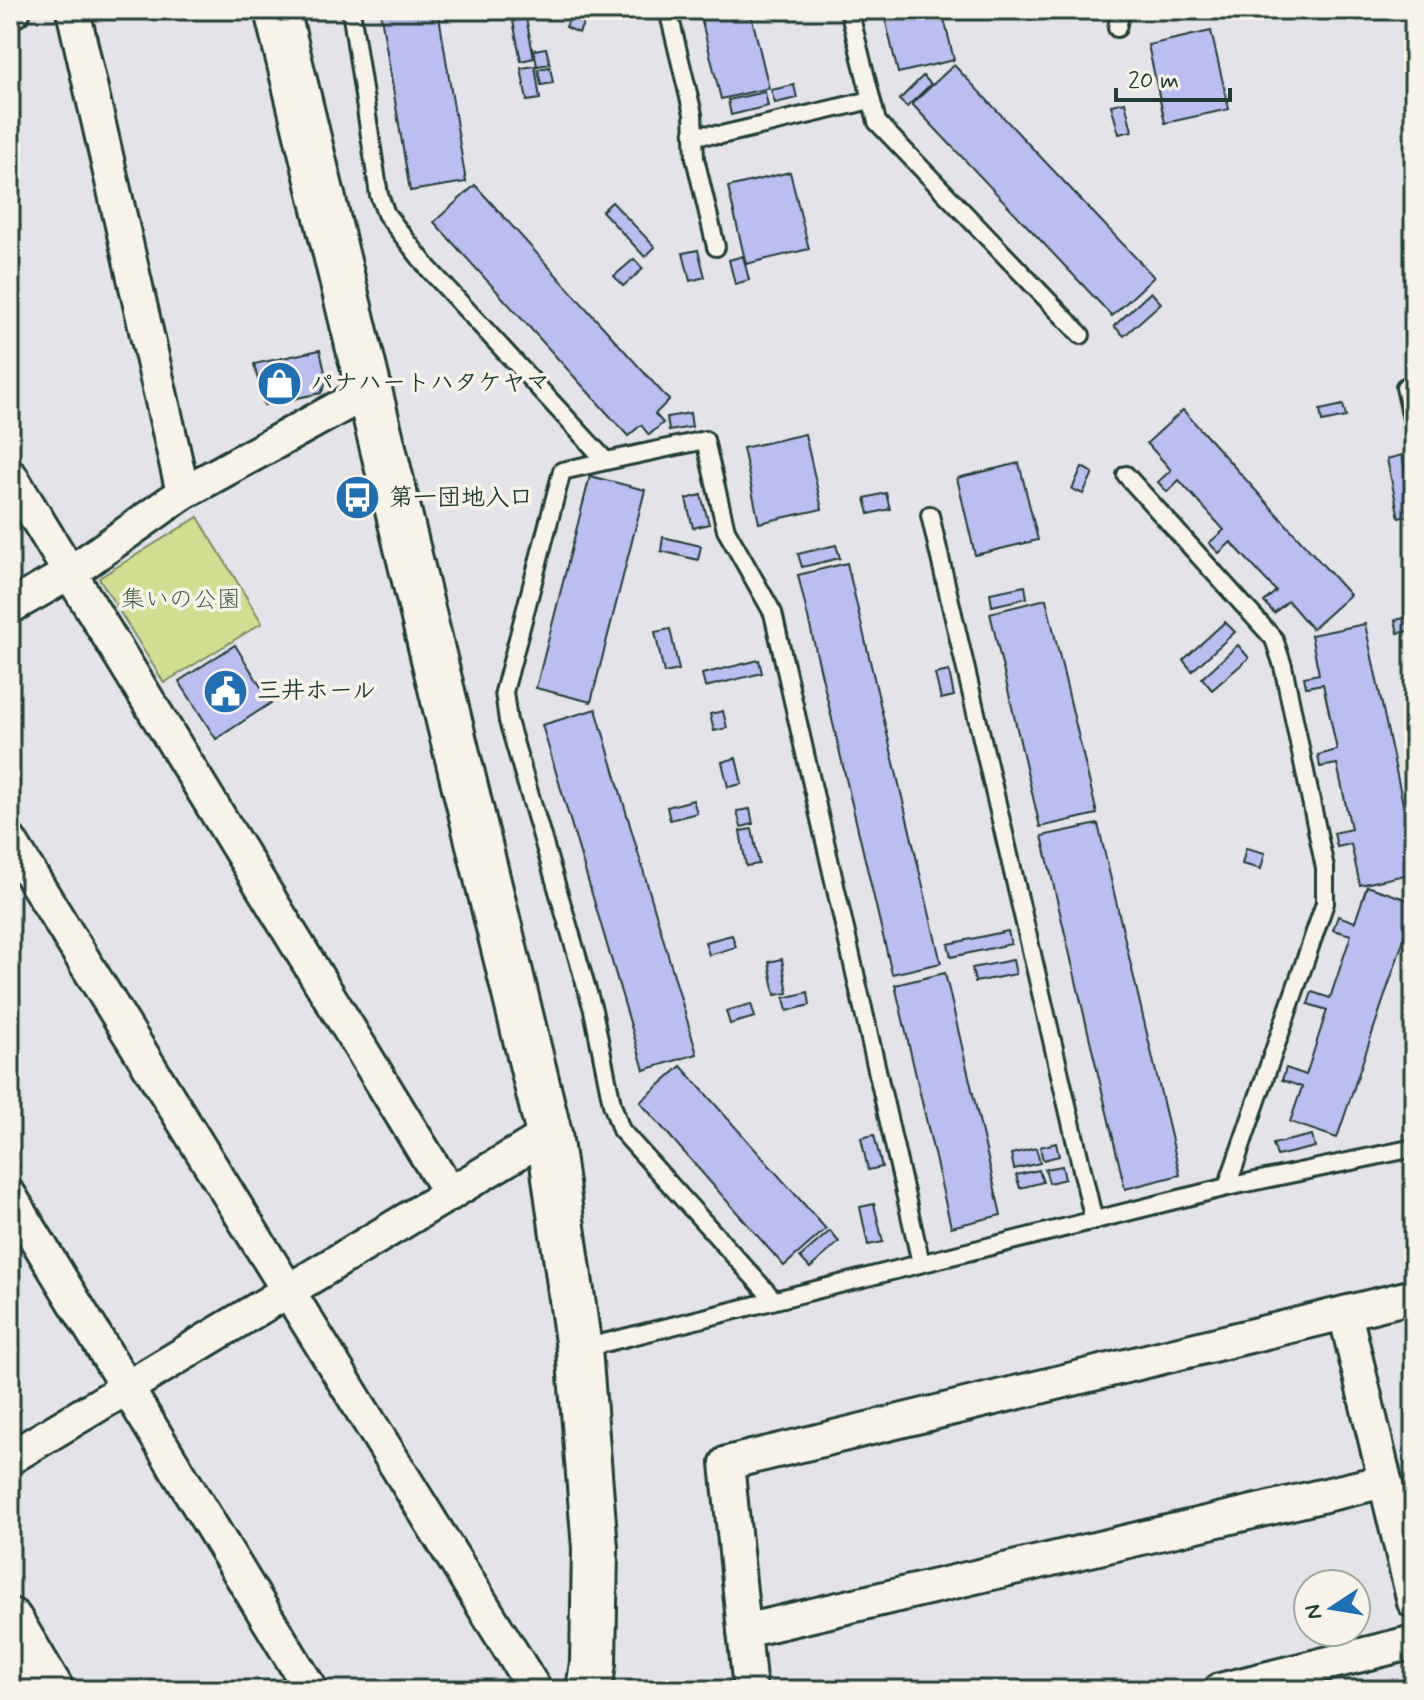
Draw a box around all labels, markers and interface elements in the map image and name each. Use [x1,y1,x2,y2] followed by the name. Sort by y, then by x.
[1116,52,1230,102] scale bar
[1128,66,1179,97] text: 20 m
[255,359,303,407] shop icon: パナハートハタケヤマ
[310,368,550,399] place label: パナハートハタケヤマ
[334,474,382,522] bus stop icon: 第一団地入口
[389,483,533,514] place label: 第一団地入口
[121,585,241,616] park label: 集いの公園
[202,667,250,715] public building icon: 三井ホール
[257,676,376,707] place label: 三井ホール
[1292,1568,1372,1648] north arrow
[1299,1602,1330,1622] text: N

